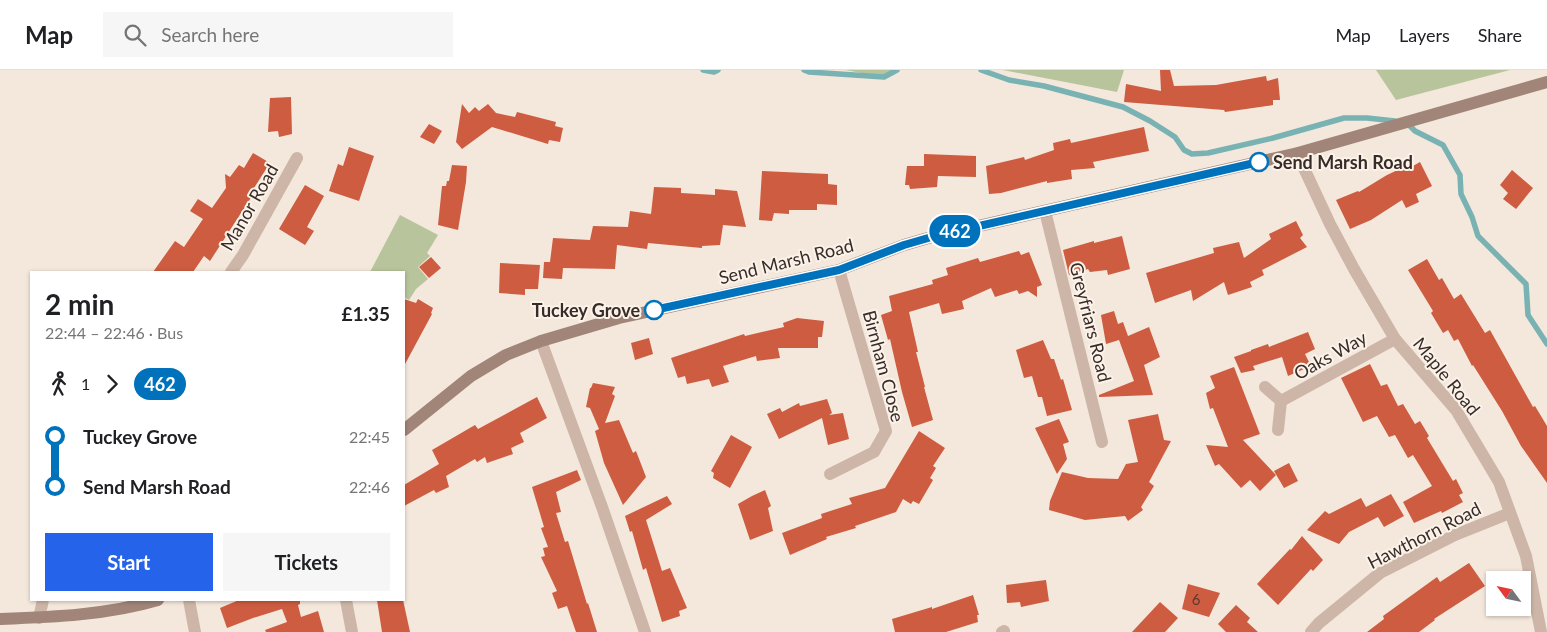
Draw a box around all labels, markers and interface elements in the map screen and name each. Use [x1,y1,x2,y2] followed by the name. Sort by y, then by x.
[103,12,453,57] search box
[25,20,73,49] text: Map
[121,21,149,49] icon: search
[161,23,259,46] text: Search here
[1335,24,1371,46] text: Map
[1399,24,1450,46] text: Layers
[1478,24,1522,46] text: Share
[1273,151,1413,173] place label: Send Marsh Road
[1249,152,1269,172] marker: Send Marsh Road
[215,160,283,254] street label: Manor Road
[926,215,984,247] line badge: 462
[939,220,971,242] text: 462
[716,234,856,288] street label: Send Marsh Road
[1065,260,1117,384] street label: Greyfriars Road
[45,287,114,321] text: 2 min
[532,299,640,321] place label: Tuckey Grove
[644,300,664,320] marker: Tuckey Grove
[341,302,390,325] text: £1.35
[859,308,909,424] street label: Birnham Close
[45,323,183,342] text: 22:44 – 22:46 · Bus
[1290,326,1371,384] street label: Oaks Way
[1409,333,1485,419] street label: Maple Road
[45,370,73,398] icon: walk
[98,370,126,398] icon: forward
[144,373,176,395] text: 462
[81,374,90,393] text: 1
[83,425,197,448] text: Tuckey Grove
[349,427,390,446] text: 22:45
[83,475,231,498] text: Send Marsh Road
[349,477,390,496] text: 22:46
[1364,497,1484,573] street label: Hawthorn Road
[45,533,213,591] button: Start
[223,533,390,591] button: Tickets
[1486,571,1531,616] north arrow
[1486,571,1531,616] map controls
[1192,590,1201,608] house number: 6

